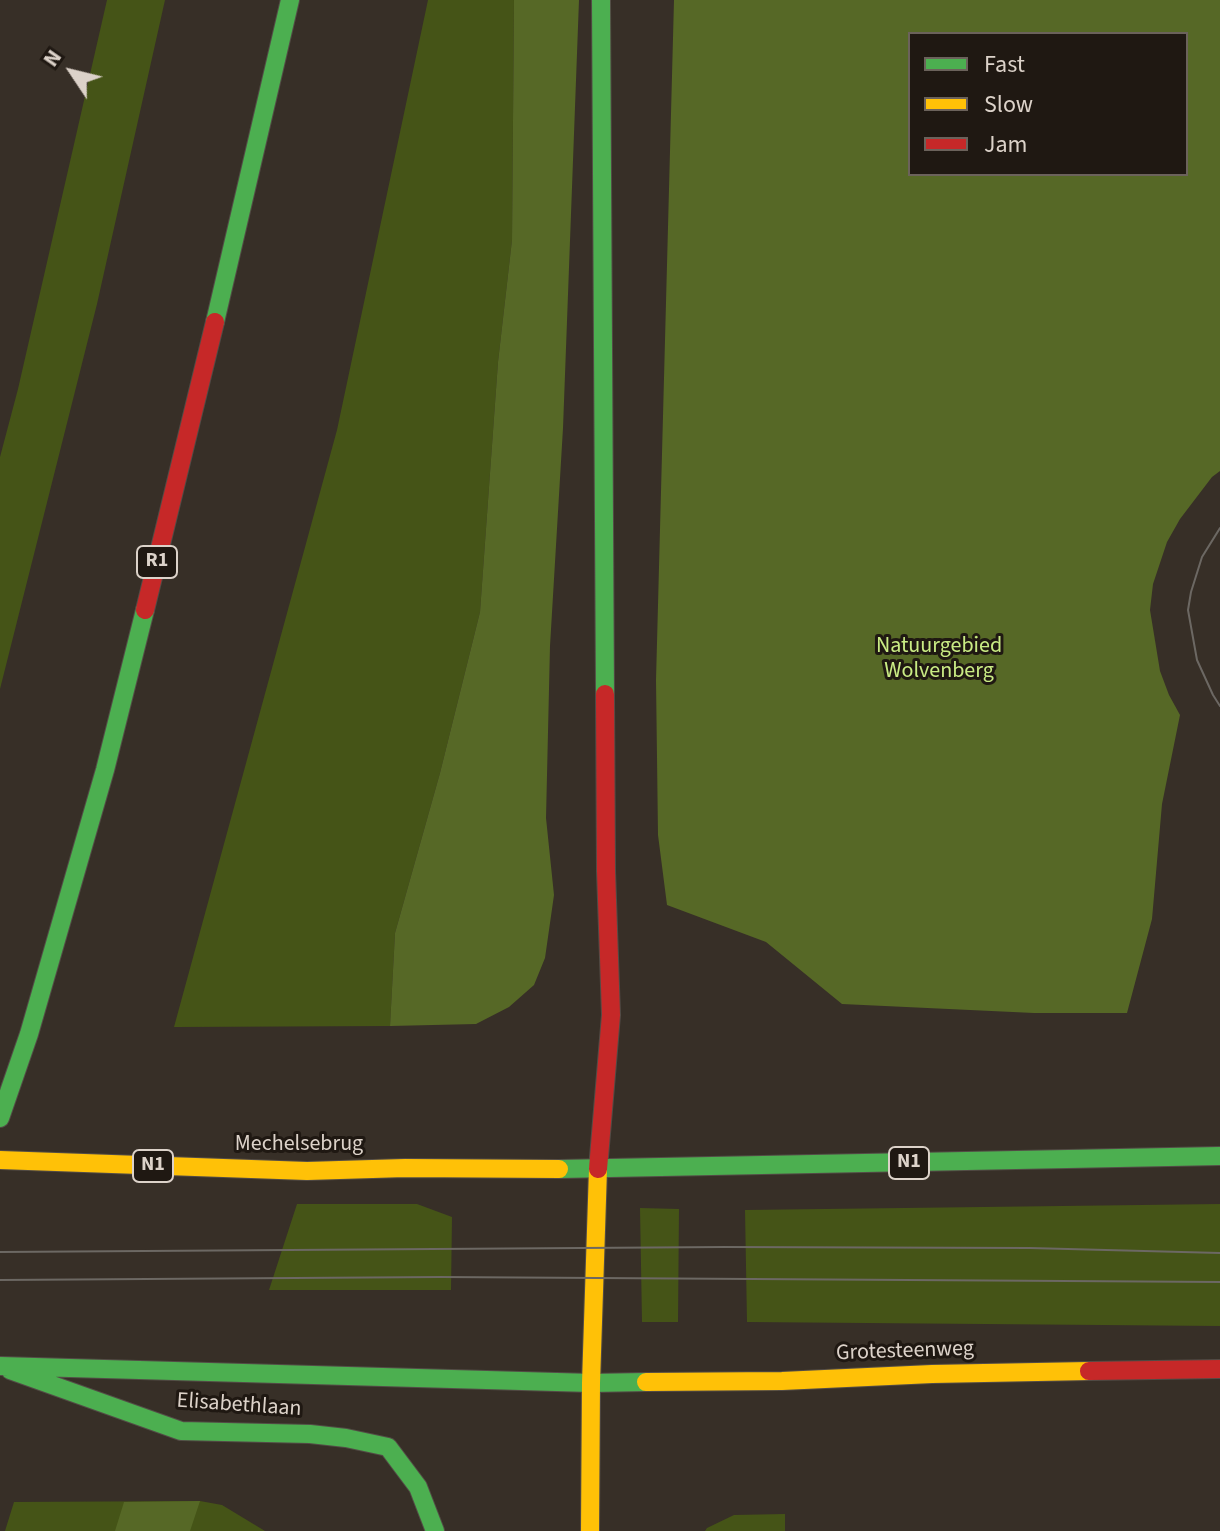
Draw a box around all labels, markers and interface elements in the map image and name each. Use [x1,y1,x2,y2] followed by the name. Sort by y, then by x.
[32,32,112,112] north arrow
[908,32,1188,176] legend
[35,43,70,73] text: N
[984,47,1025,82] text: Fast
[984,87,1033,122] text: Slow
[984,127,1028,162] text: Jam
[137,546,177,578] road number: R1
[876,634,1002,686] park label: Natuurgebied Wolvenberg
[235,1132,363,1158] street label: Mechelsebrug
[889,1147,929,1179] road number: N1
[133,1150,173,1182] road number: N1
[836,1336,974,1368] street label: Grotesteenweg
[176,1388,302,1424] street label: Elisabethlaan

